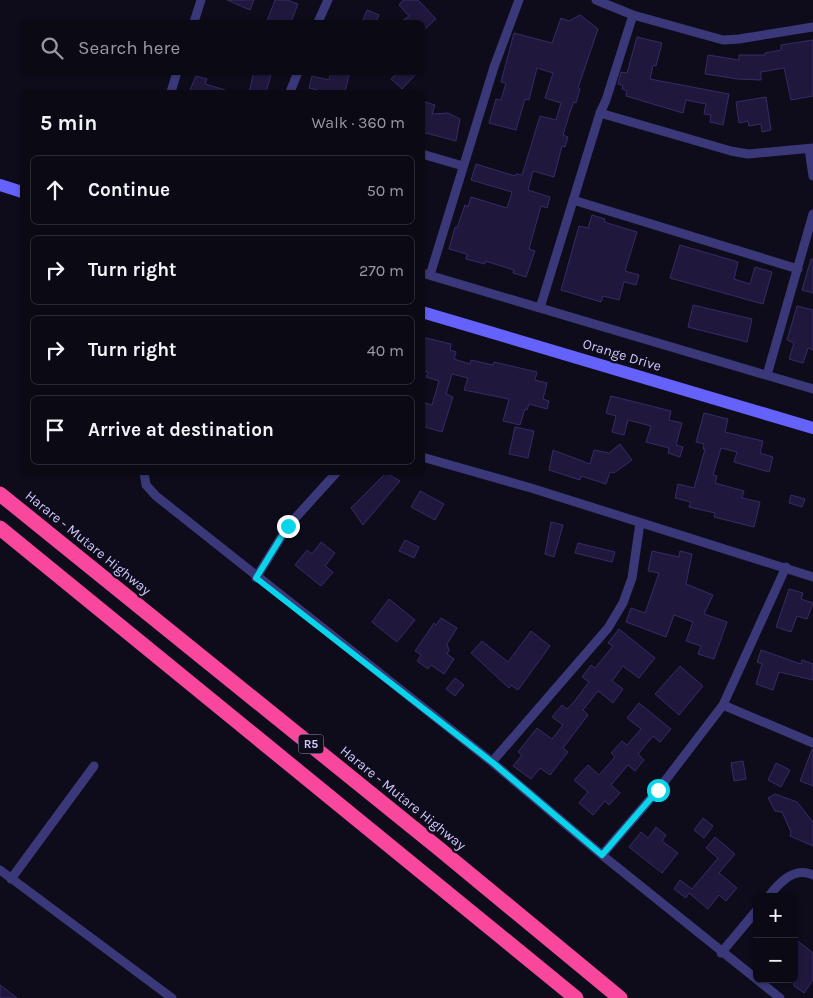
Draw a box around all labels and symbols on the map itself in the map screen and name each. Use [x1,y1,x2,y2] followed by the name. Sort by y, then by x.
[581,335,663,375] street label: Orange Drive
[22,487,155,599] street label: Harare - Mutare Highway
[277,515,300,538] route end
[298,734,324,754] road number: R5
[337,742,470,854] street label: Harare - Mutare Highway
[647,779,670,802] route start

